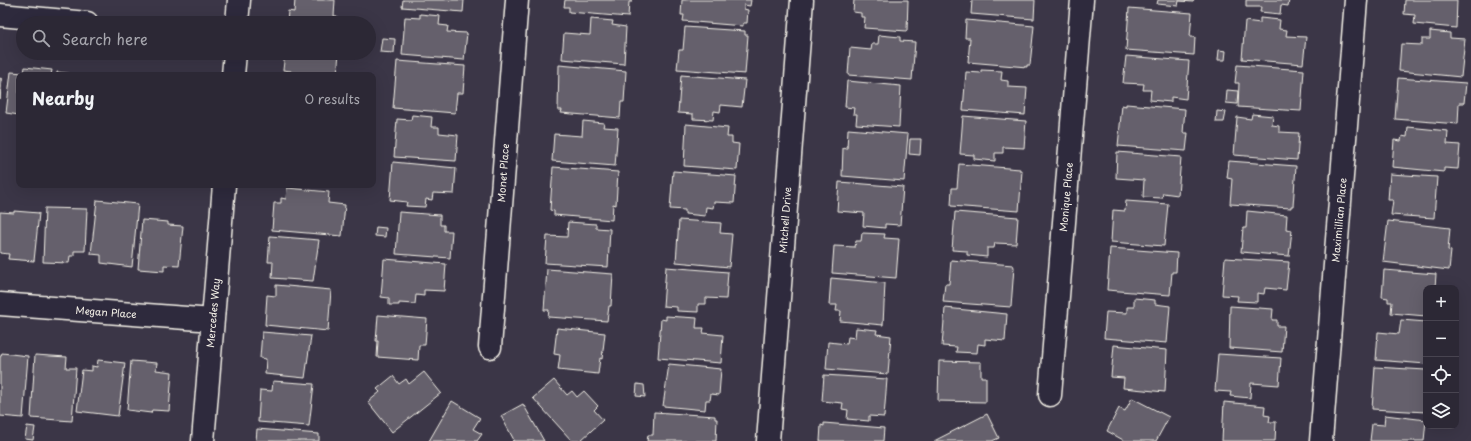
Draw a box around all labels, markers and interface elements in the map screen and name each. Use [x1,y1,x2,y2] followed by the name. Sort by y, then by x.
[16,16,376,60] search box
[30,27,52,49] icon: search
[62,27,148,50] text: Search here
[32,85,94,111] text: Nearby
[305,89,360,108] text: 0 results
[493,143,512,203] street label: Monet Place
[1055,162,1076,232] street label: Monique Place
[1327,177,1350,263] street label: Maximillian Place
[775,186,794,254] street label: Mitchell Drive
[202,277,223,348] street label: Mercedes Way
[1423,285,1459,429] map controls
[1423,285,1459,321] button: +
[75,302,137,321] street label: Megan Place
[1423,321,1459,357] button: −
[1423,357,1459,393] button: locate
[1423,393,1459,429] button: layers

